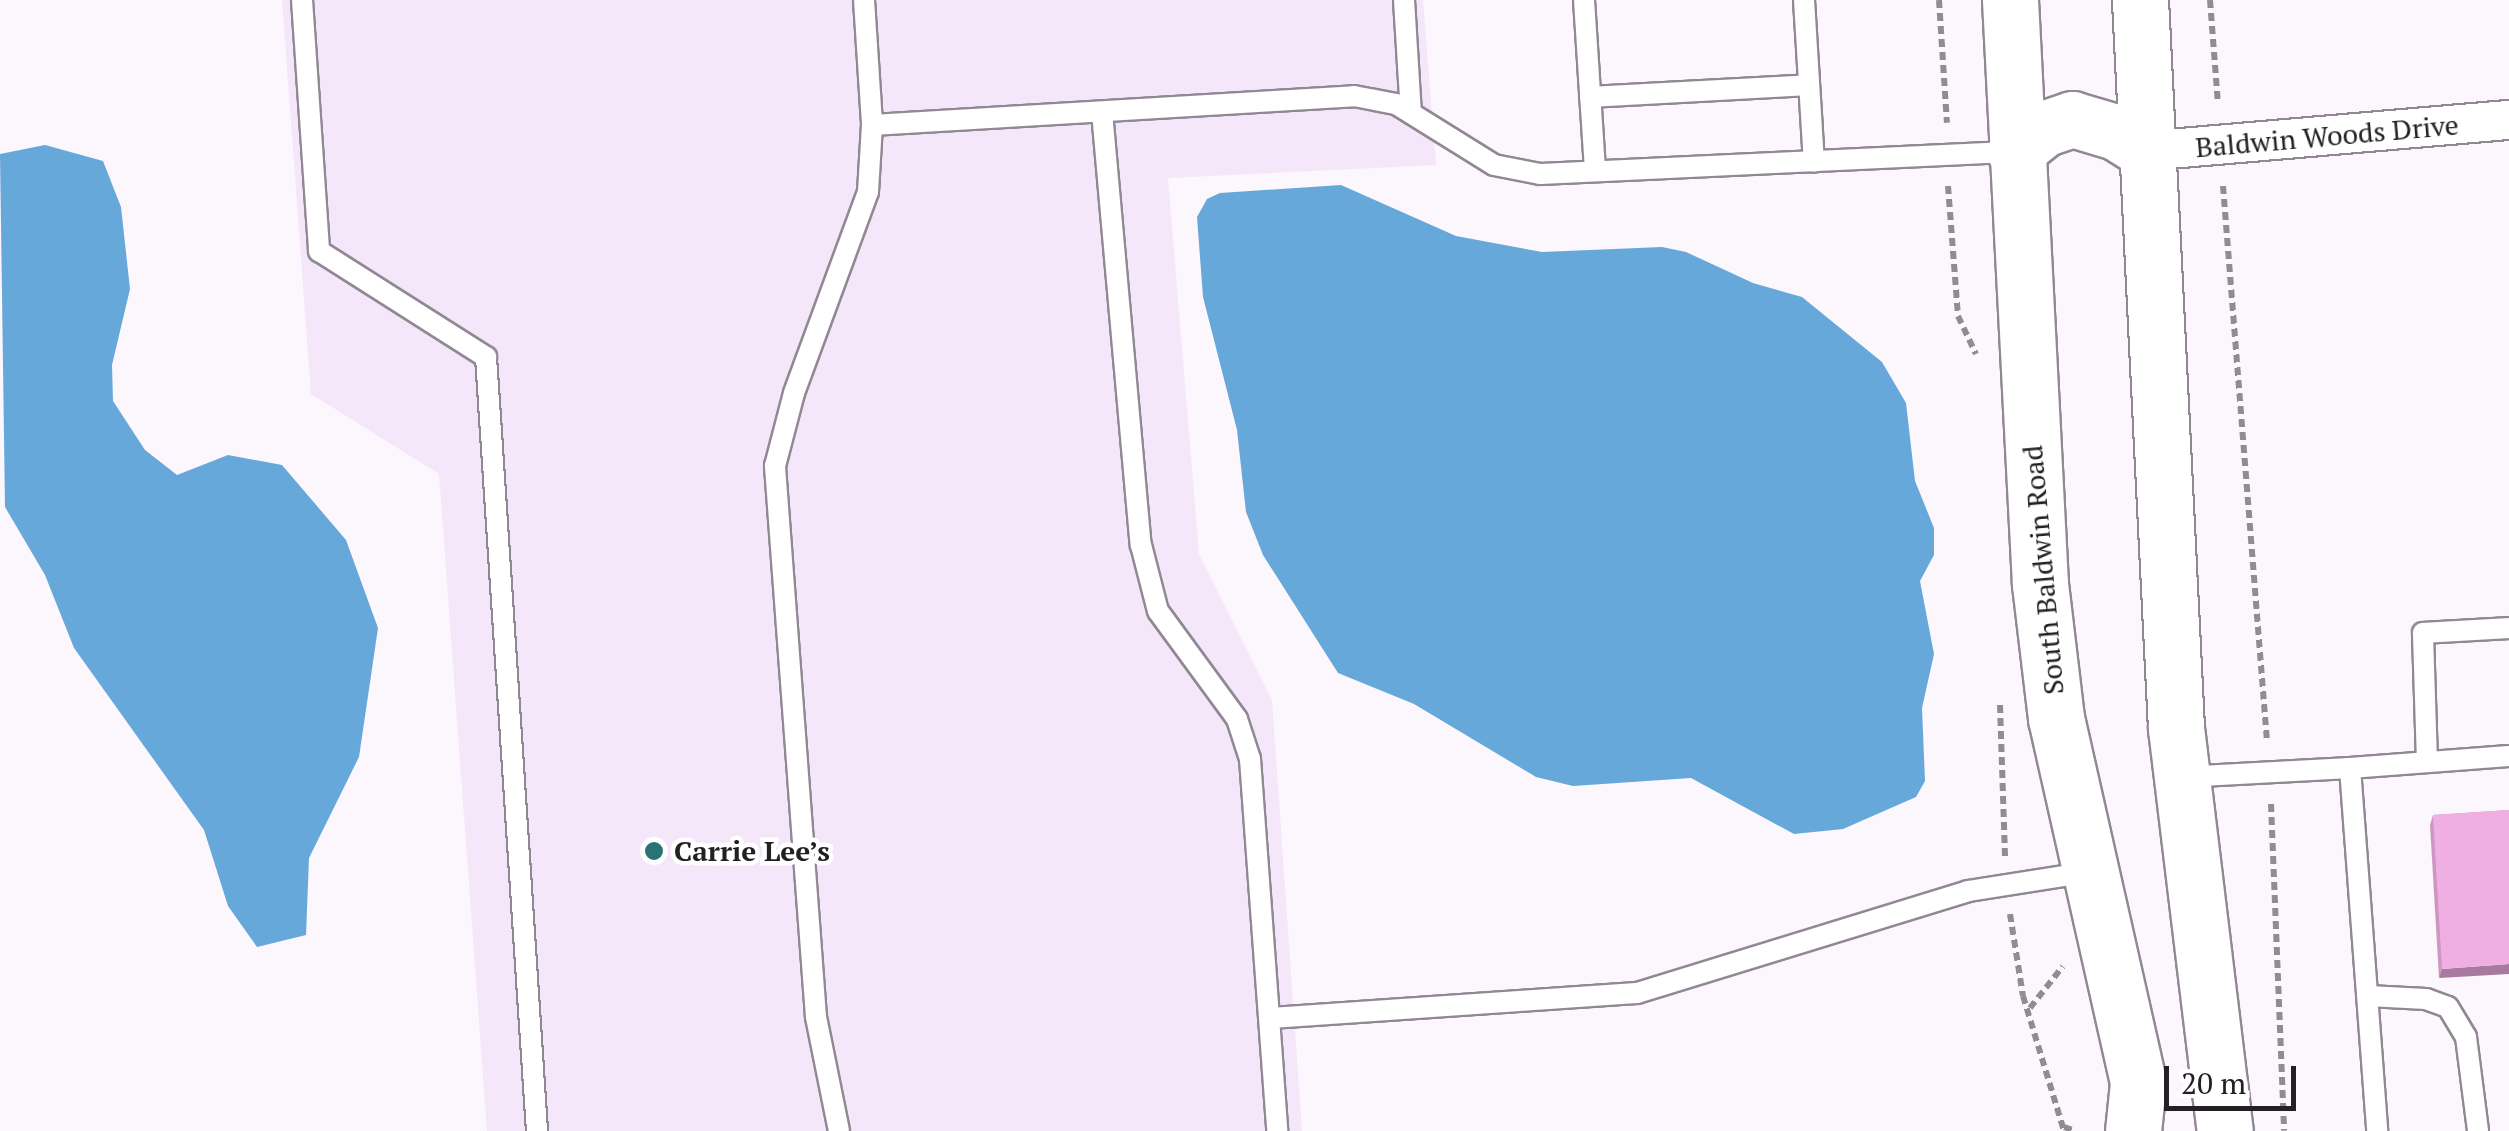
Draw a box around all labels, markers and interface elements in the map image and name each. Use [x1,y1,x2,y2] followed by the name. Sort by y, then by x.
[2194,108,2460,164] street label: Baldwin Woods Drive
[2015,444,2071,696] street label: South Baldwin Road
[674,834,830,868] place label: Carrie Lee’s
[643,840,665,862] marker: Carrie Lee’s
[2169,1046,2302,1108] scale bar
[2181,1063,2246,1103] text: 20 m

